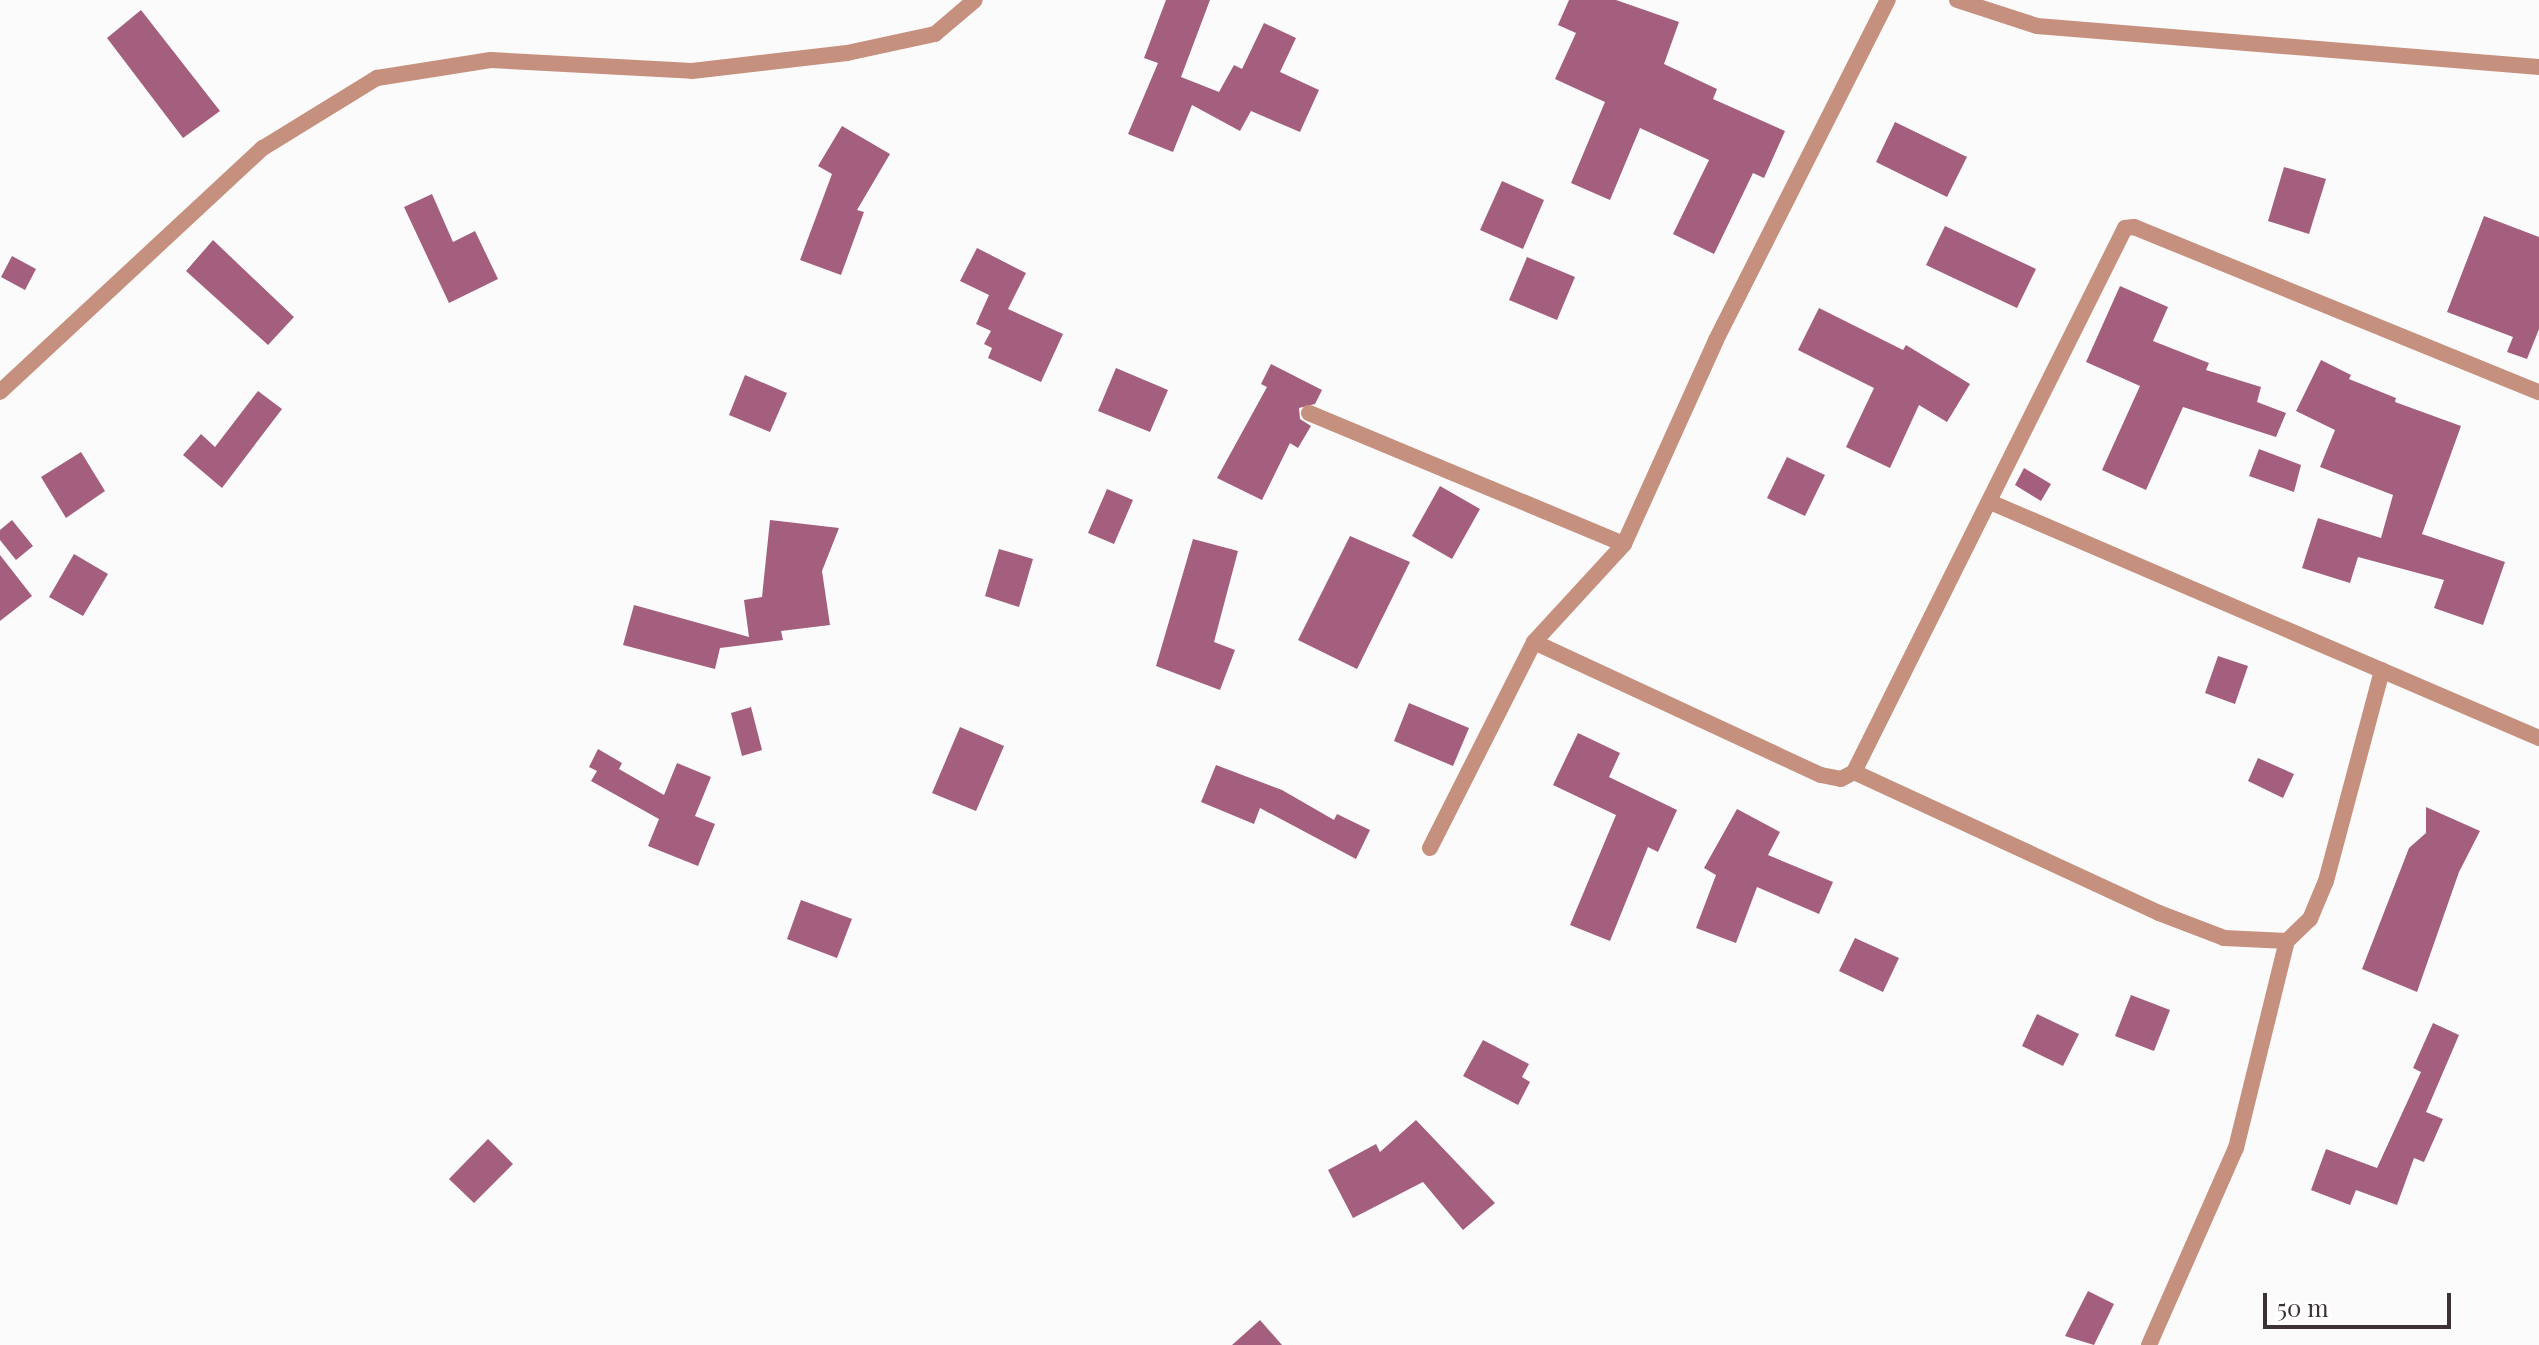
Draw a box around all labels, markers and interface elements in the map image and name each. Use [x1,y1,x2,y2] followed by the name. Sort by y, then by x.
[2267,1277,2455,1327] scale bar
[2277,1291,2329,1323] text: 50 m

